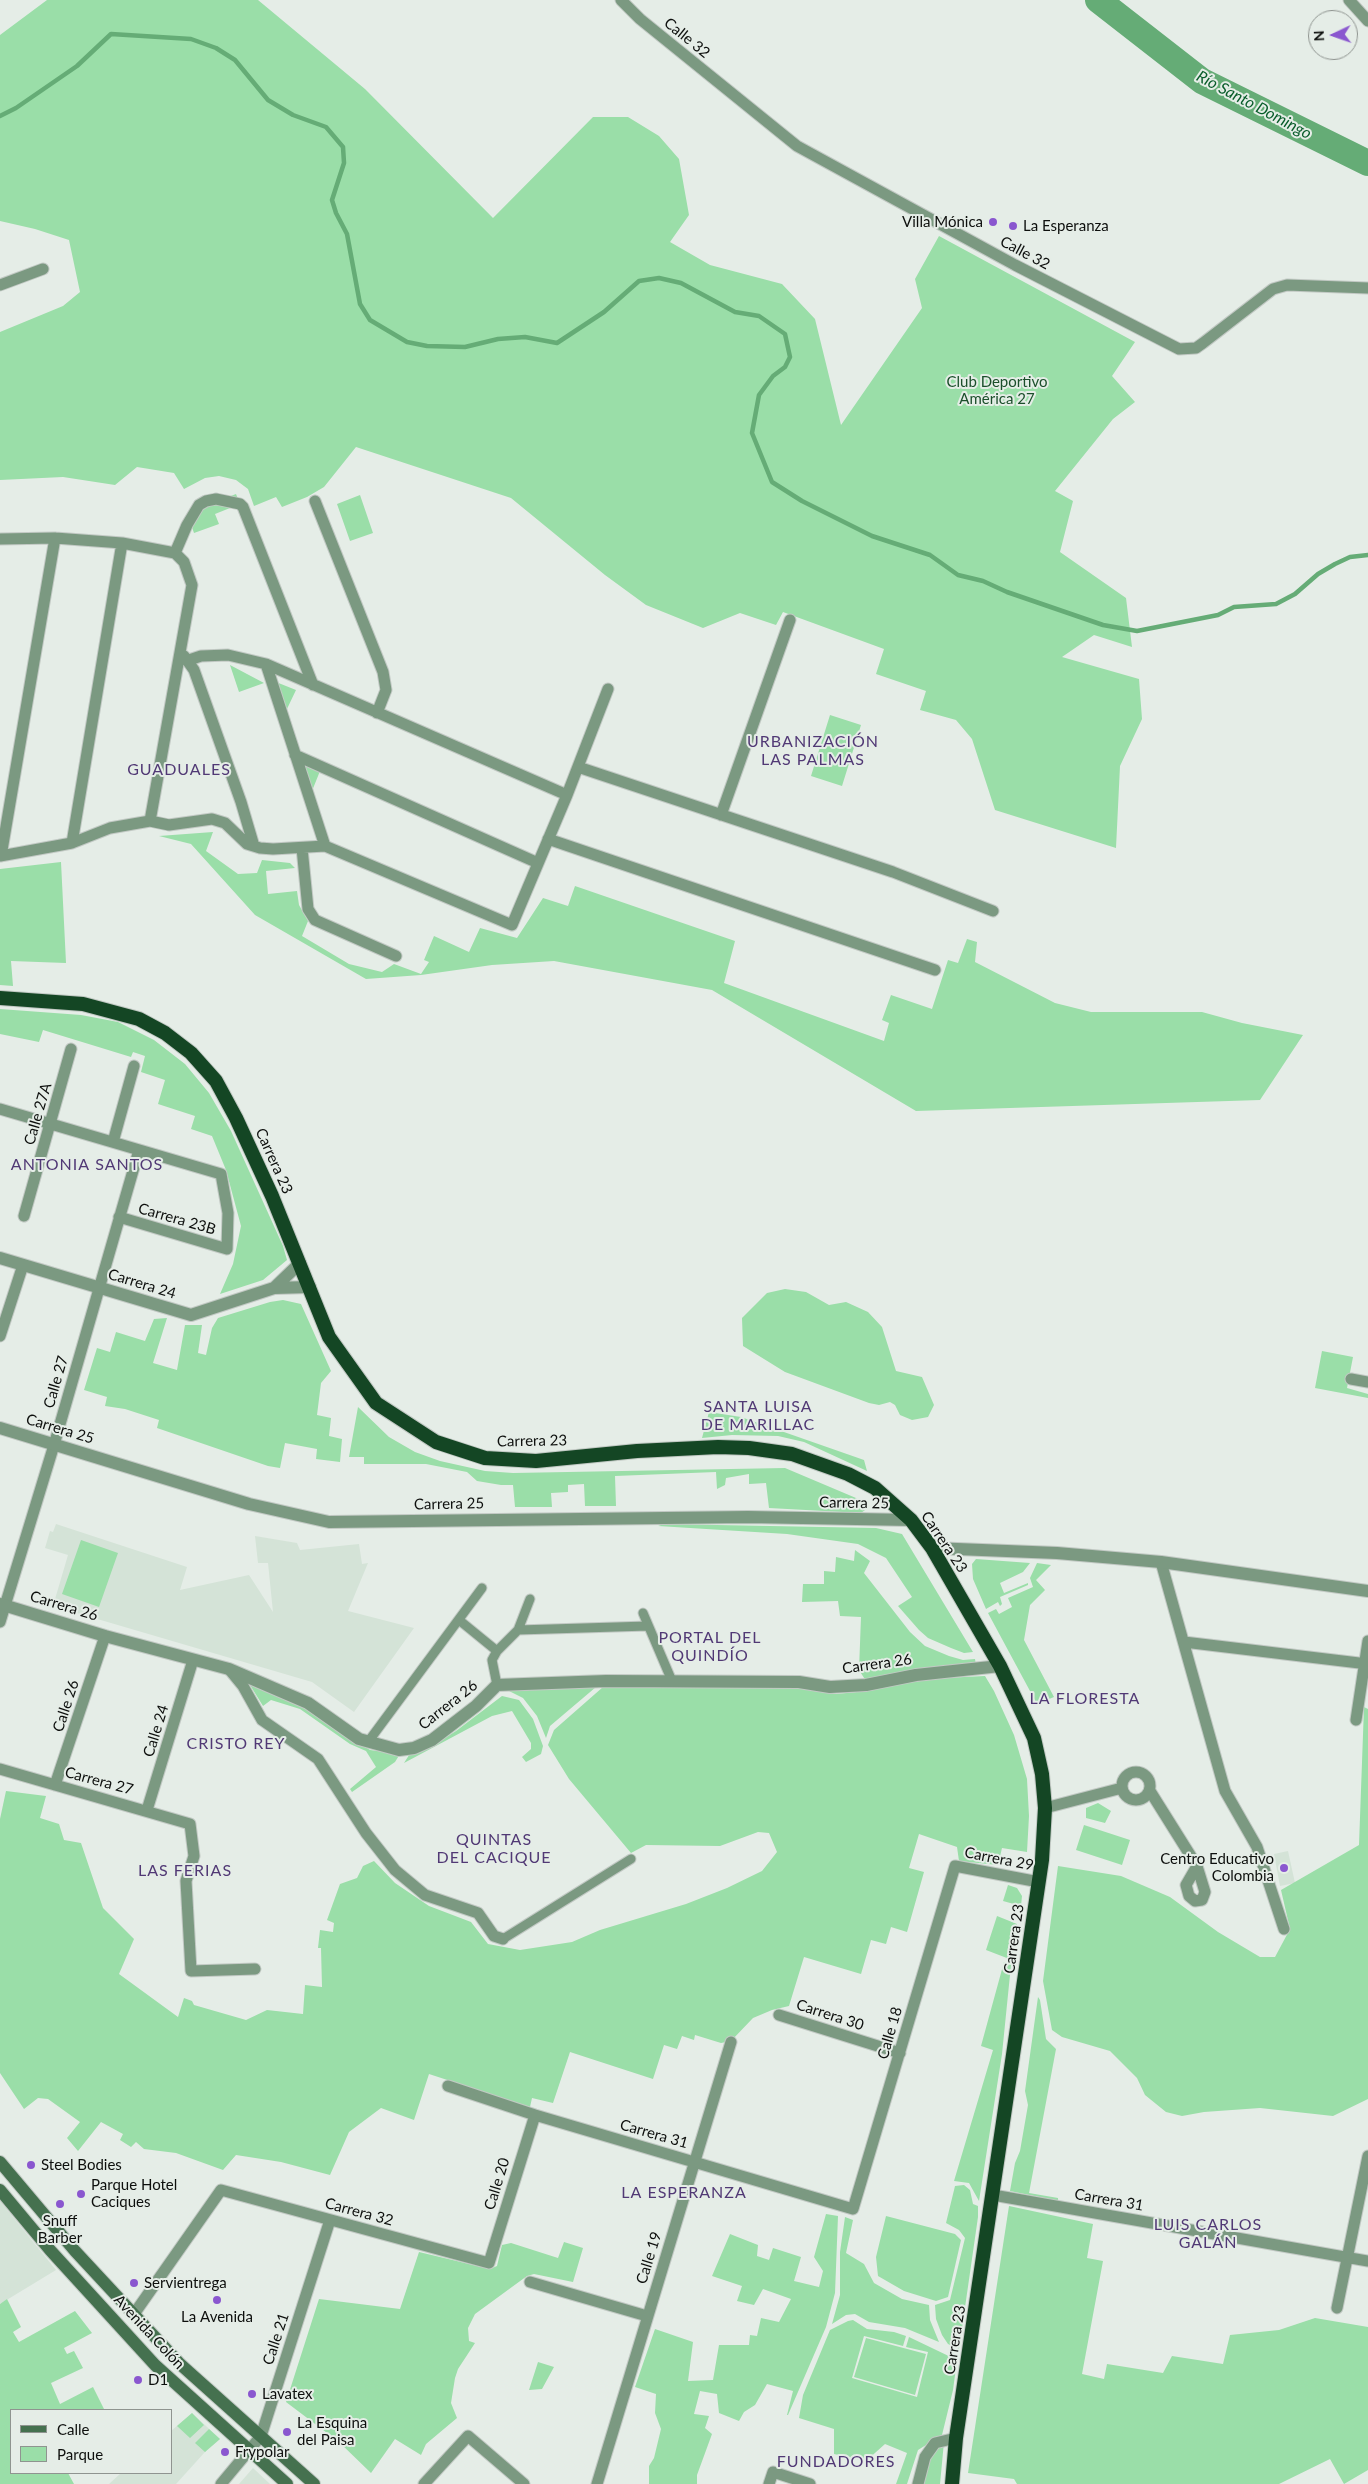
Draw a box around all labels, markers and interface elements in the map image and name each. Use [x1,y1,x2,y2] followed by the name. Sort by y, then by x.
[1308,10,1358,60] north arrow
[660,14,714,62] street label: Calle 32
[1310,30,1327,42] text: N
[1193,67,1315,143] water label: Río Santo Domingo
[902,213,983,231] place label: Villa Mónica
[987,216,999,228] marker: Villa Mónica
[1023,217,1109,235] place label: La Esperanza
[1007,220,1019,232] marker: La Esperanza
[997,232,1053,274] street label: Calle 32
[946,373,1048,408] park label: Club Deportivo América 27
[746,732,880,770] district label: URBANIZACIÓN LAS PALMAS
[126,760,232,780] district label: GUADUALES
[21,1081,55,1147] street label: Calle 27A
[252,1125,296,1197] street label: Carrera 23
[9,1155,165,1175] district label: ANTONIA SANTOS
[136,1199,218,1239] street label: Carrera 23B
[106,1265,178,1303] street label: Carrera 24
[40,1354,72,1410] street label: Calle 27
[699,1397,817,1435] district label: SANTA LUISA DE MARILLAC
[24,1410,96,1448] street label: Carrera 25
[497,1431,567,1451] street label: Carrera 23
[819,1493,889,1513] street label: Carrera 25
[414,1494,484,1514] street label: Carrera 25
[917,1508,971,1576] street label: Carrera 23
[28,1587,100,1625] street label: Carrera 26
[657,1628,763,1666] district label: PORTAL DEL QUINDÍO
[841,1650,913,1678] street label: Carrera 26
[415,1676,481,1734] street label: Carrera 26
[49,1678,83,1734] street label: Calle 26
[1028,1689,1142,1709] district label: LA FLORESTA
[140,1703,172,1759] street label: Calle 24
[185,1734,287,1754] district label: CRISTO REY
[63,1763,135,1799] street label: Carrera 27
[435,1830,553,1868] district label: QUINTAS DEL CACIQUE
[963,1843,1035,1875] street label: Carrera 29
[1160,1850,1274,1885] place label: Centro Educativo Colombia
[137,1861,233,1881] district label: LAS FERIAS
[1278,1862,1290,1874] marker: Centro Educativo Colombia
[1000,1903,1028,1975] street label: Carrera 23
[794,1996,866,2034] street label: Carrera 30
[874,2005,906,2061] street label: Calle 18
[618,2116,690,2152] street label: Carrera 31
[41,2156,122,2174] place label: Steel Bodies
[481,2156,513,2212] street label: Calle 20
[25,2159,37,2171] marker: Steel Bodies
[91,2176,177,2211] place label: Parque Hotel Caciques
[620,2183,748,2203] district label: LA ESPERANZA
[1073,2185,1145,2215] street label: Carrera 31
[75,2188,87,2200] marker: Parque Hotel Caciques
[323,2194,395,2230] street label: Carrera 32
[54,2198,66,2210] marker: Snuff Barber
[38,2212,82,2247] place label: Snuff Barber
[1152,2215,1264,2253] district label: LUIS CARLOS GALÁN
[633,2230,665,2286] street label: Calle 19
[144,2274,227,2292] place label: Servientrega
[128,2277,140,2289] marker: Servientrega
[110,2291,188,2373] street label: Avenida Colón
[211,2294,223,2306] marker: La Avenida
[941,2304,969,2376] street label: Carrera 23
[181,2308,253,2326] place label: La Avenida
[259,2311,293,2367] street label: Calle 21
[148,2371,168,2389] place label: D1
[132,2374,144,2386] marker: D1
[262,2385,313,2403] place label: Lavatex
[246,2388,258,2400] marker: Lavatex
[10,2409,172,2474] legend
[297,2414,367,2449] place label: La Esquina del Paisa
[57,2420,89,2438] text: Calle
[281,2426,293,2438] marker: La Esquina del Paisa
[235,2443,289,2461] place label: Frypolar
[57,2445,103,2463] text: Parque
[219,2446,231,2458] marker: Frypolar
[775,2452,897,2472] district label: FUNDADORES

